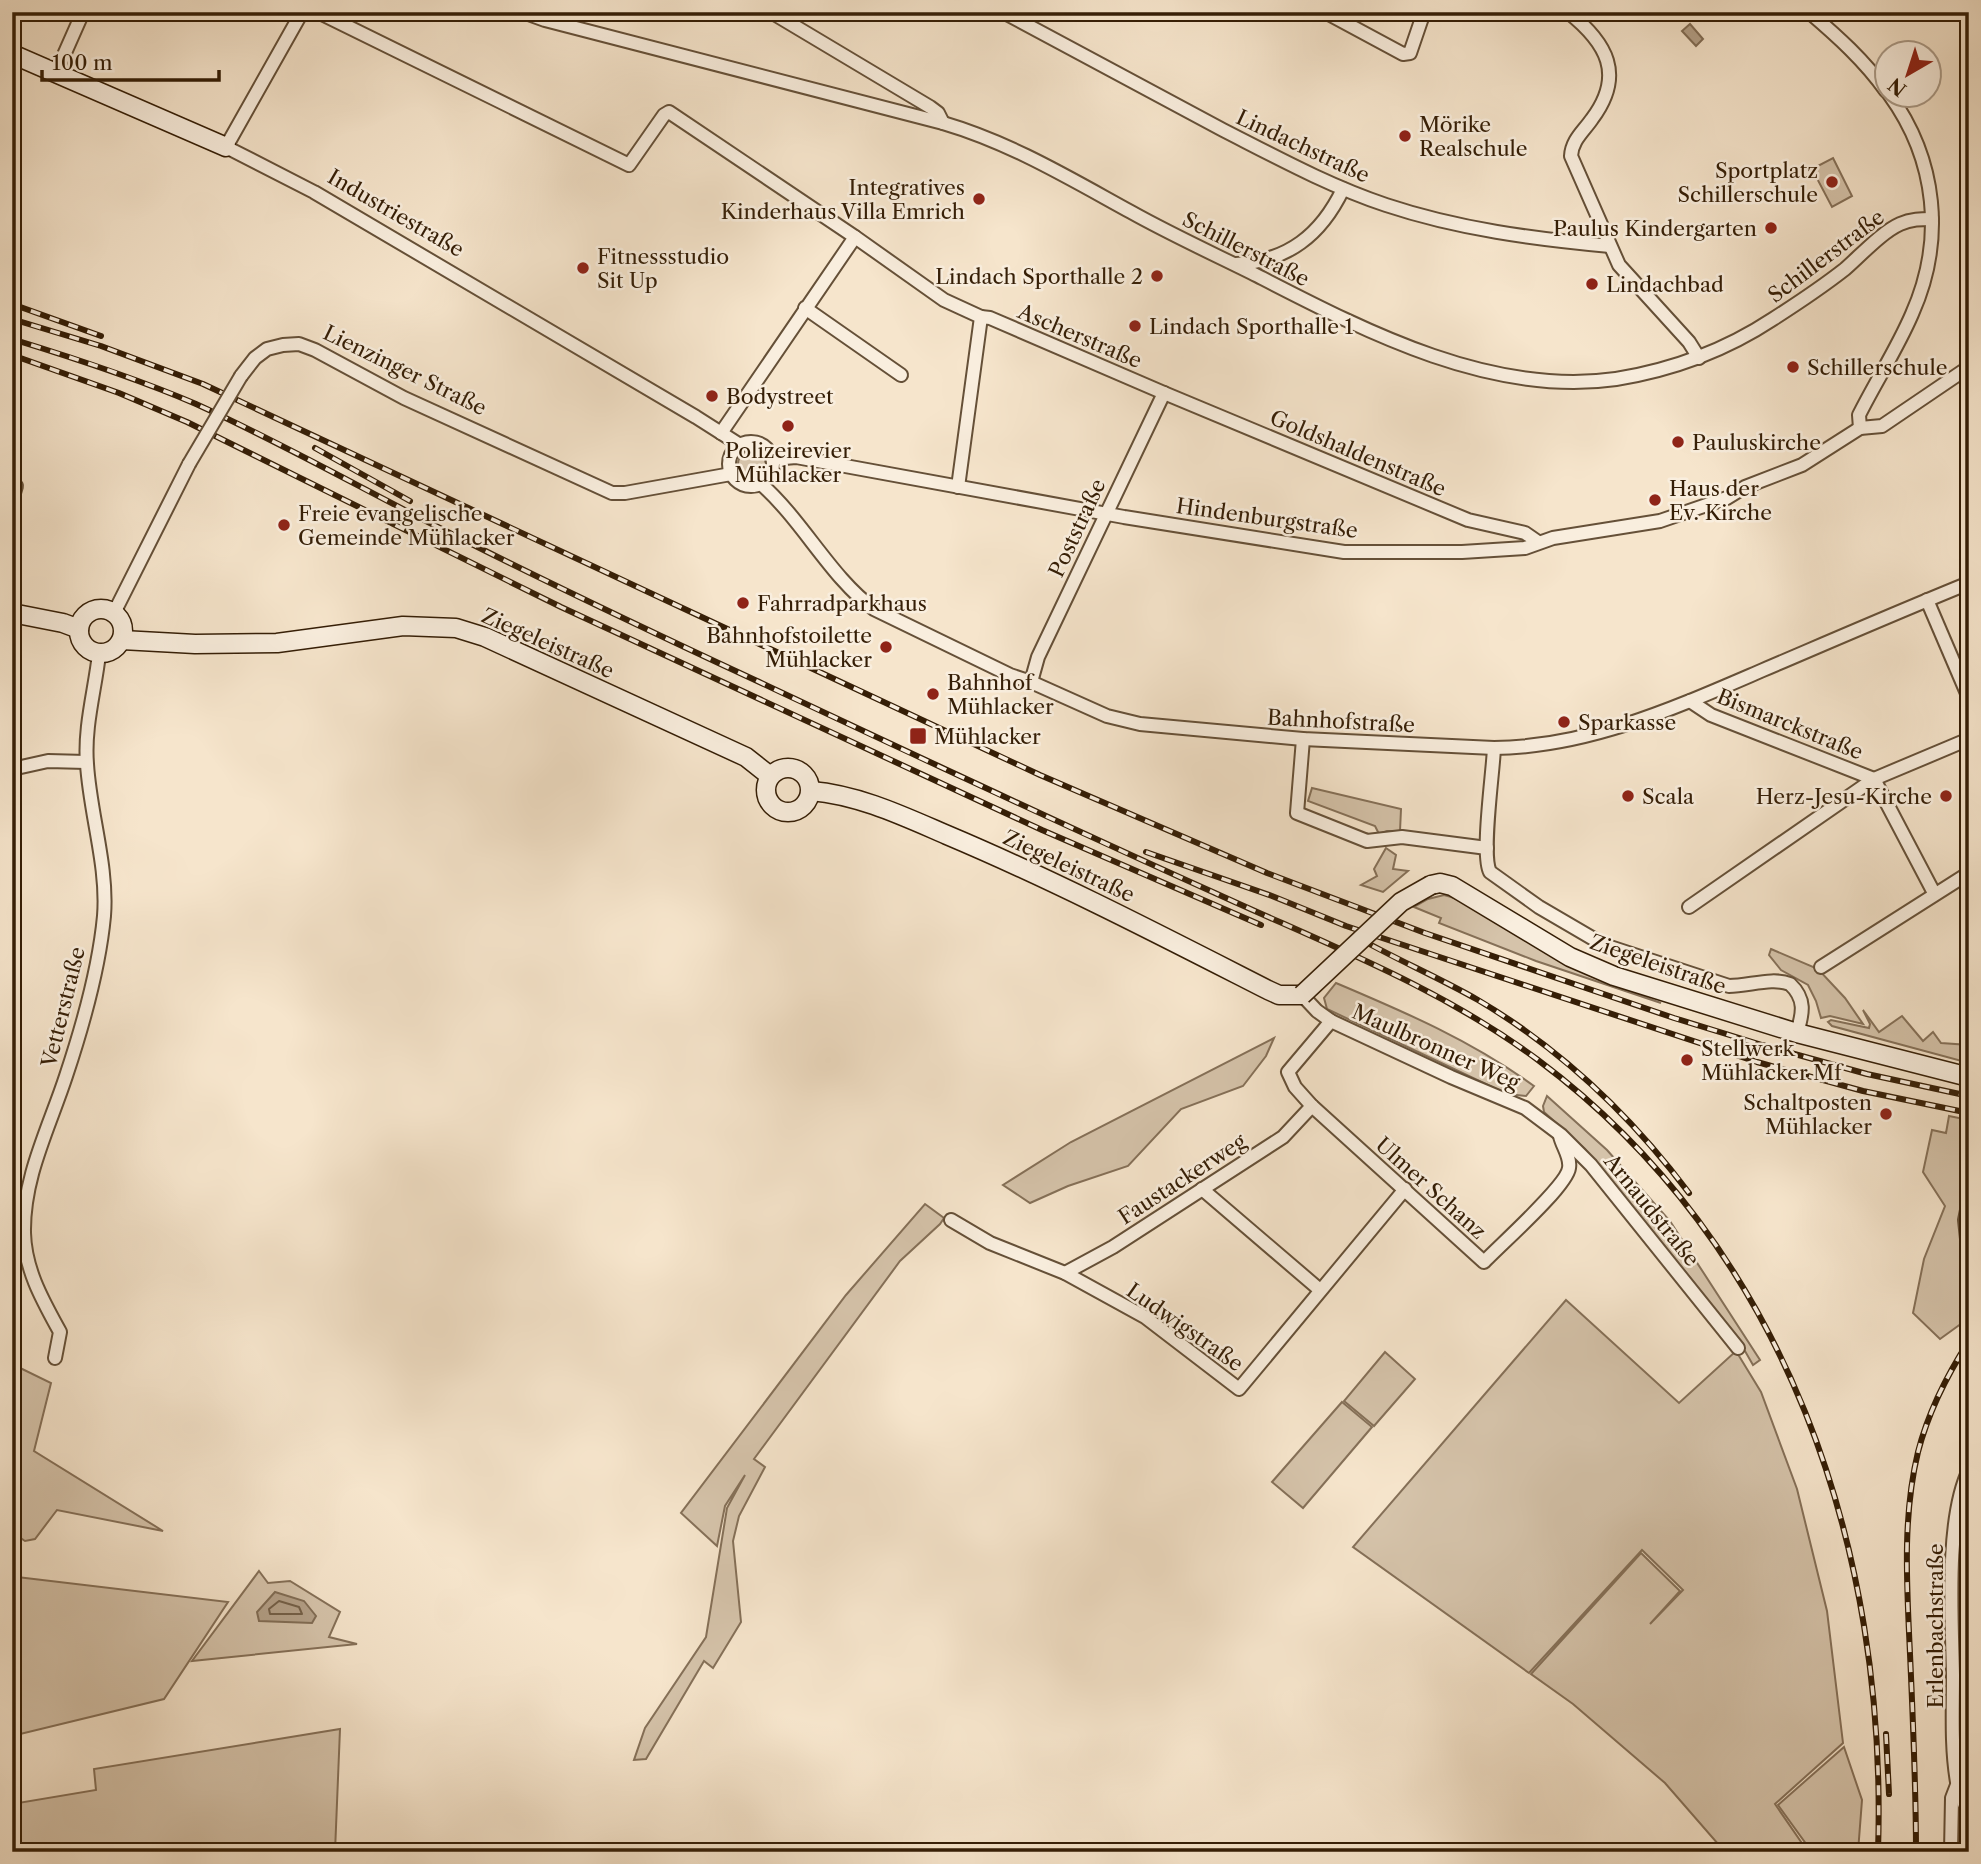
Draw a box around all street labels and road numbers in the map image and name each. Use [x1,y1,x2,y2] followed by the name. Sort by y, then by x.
[1232,104,1374,188] street label: Lindachstraße
[324,164,468,262] street label: Industriestraße
[1763,204,1889,308] street label: Schillerstraße
[1178,206,1314,292] street label: Schillerstraße
[1013,298,1146,373] street label: Ascherstraße
[319,320,491,420] street label: Lienzinger Straße
[1266,405,1450,501] street label: Goldshaldenstraße
[1043,475,1111,581] street label: Poststraße
[1175,493,1359,543] street label: Hindenburgstraße
[478,603,618,683] street label: Ziegeleistraße
[1713,683,1867,765] street label: Bismarckstraße
[1266,705,1416,737] street label: Bahnhofstraße
[999,825,1139,907] street label: Ziegeleistraße
[1587,929,1729,999] street label: Ziegeleistraße
[36,944,90,1071] street label: Vetterstraße
[1348,999,1524,1096] street label: Maulbronner Weg
[1114,1128,1251,1230] street label: Faustackerweg
[1371,1132,1491,1244] street label: Ulmer Schanz
[1599,1148,1705,1271] street label: Arnaudstraße
[1122,1278,1248,1376] street label: Ludwigstraße
[1923,1543,1948,1709] street label: Erlenbachstraße

